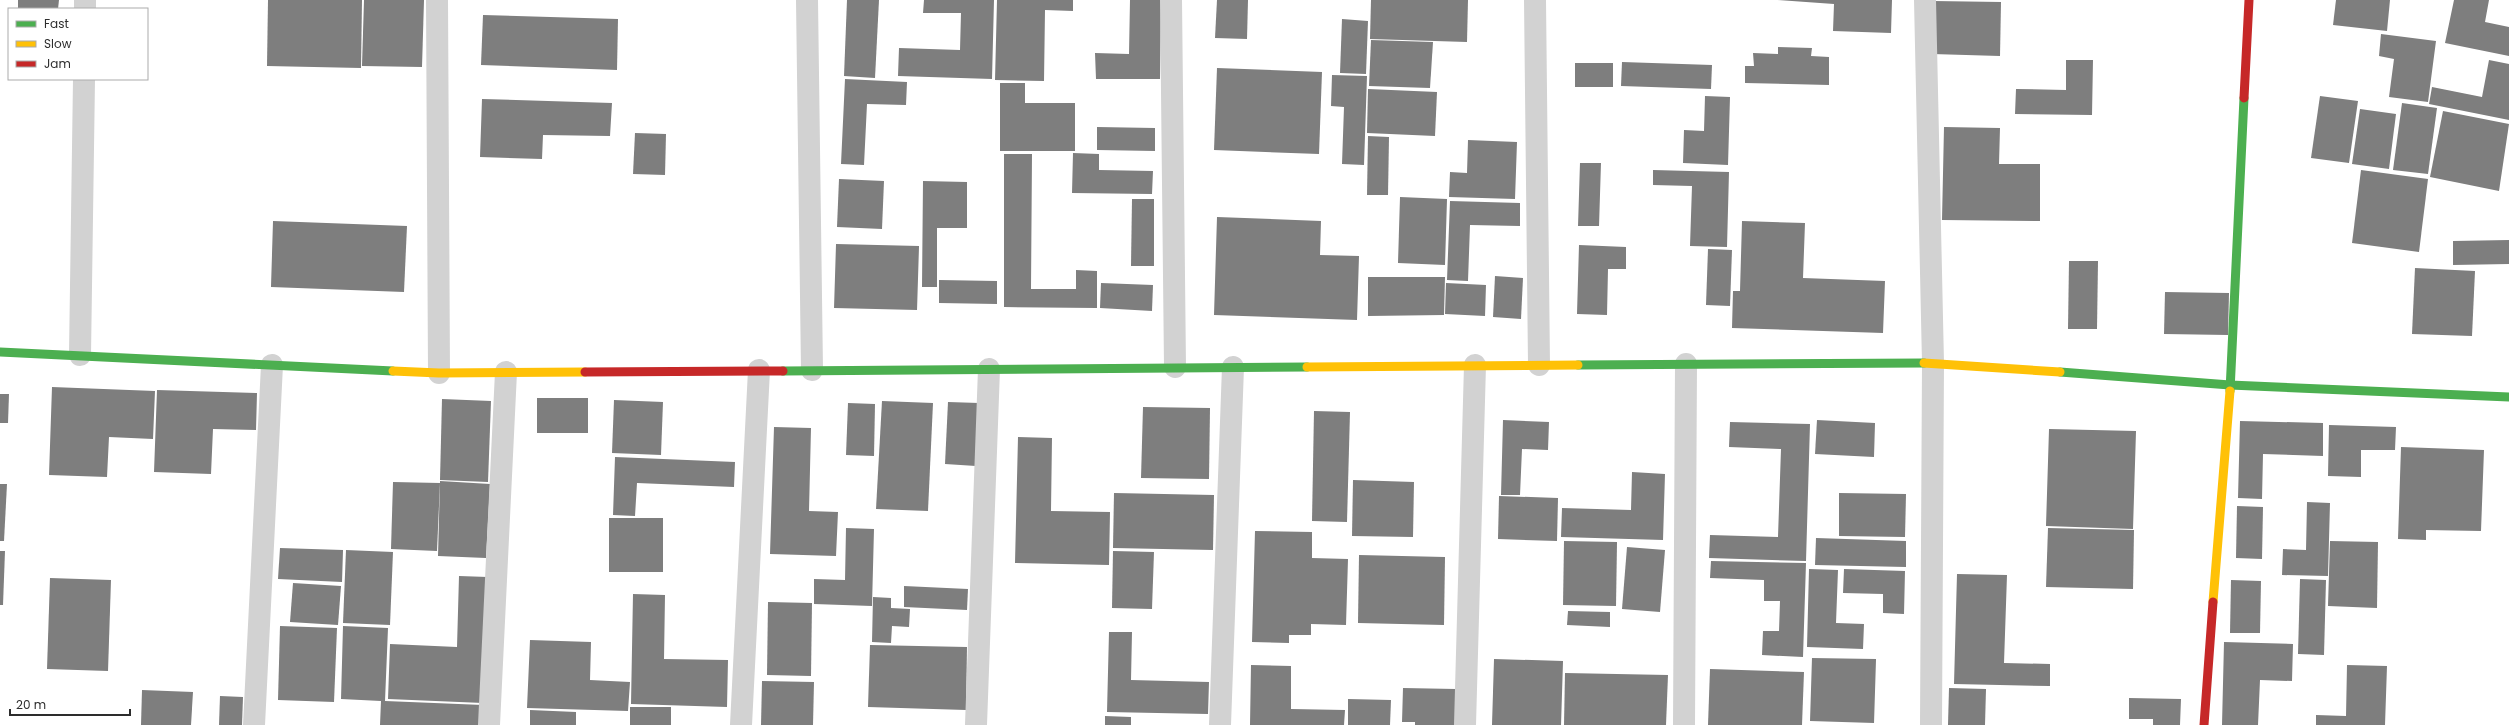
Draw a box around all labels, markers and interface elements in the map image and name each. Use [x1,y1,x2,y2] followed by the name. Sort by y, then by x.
[8,8,148,80] legend
[44,15,69,32] text: Fast
[44,35,72,52] text: Slow
[44,55,71,72] text: Jam
[10,691,130,717] scale bar
[16,696,46,713] text: 20 m

